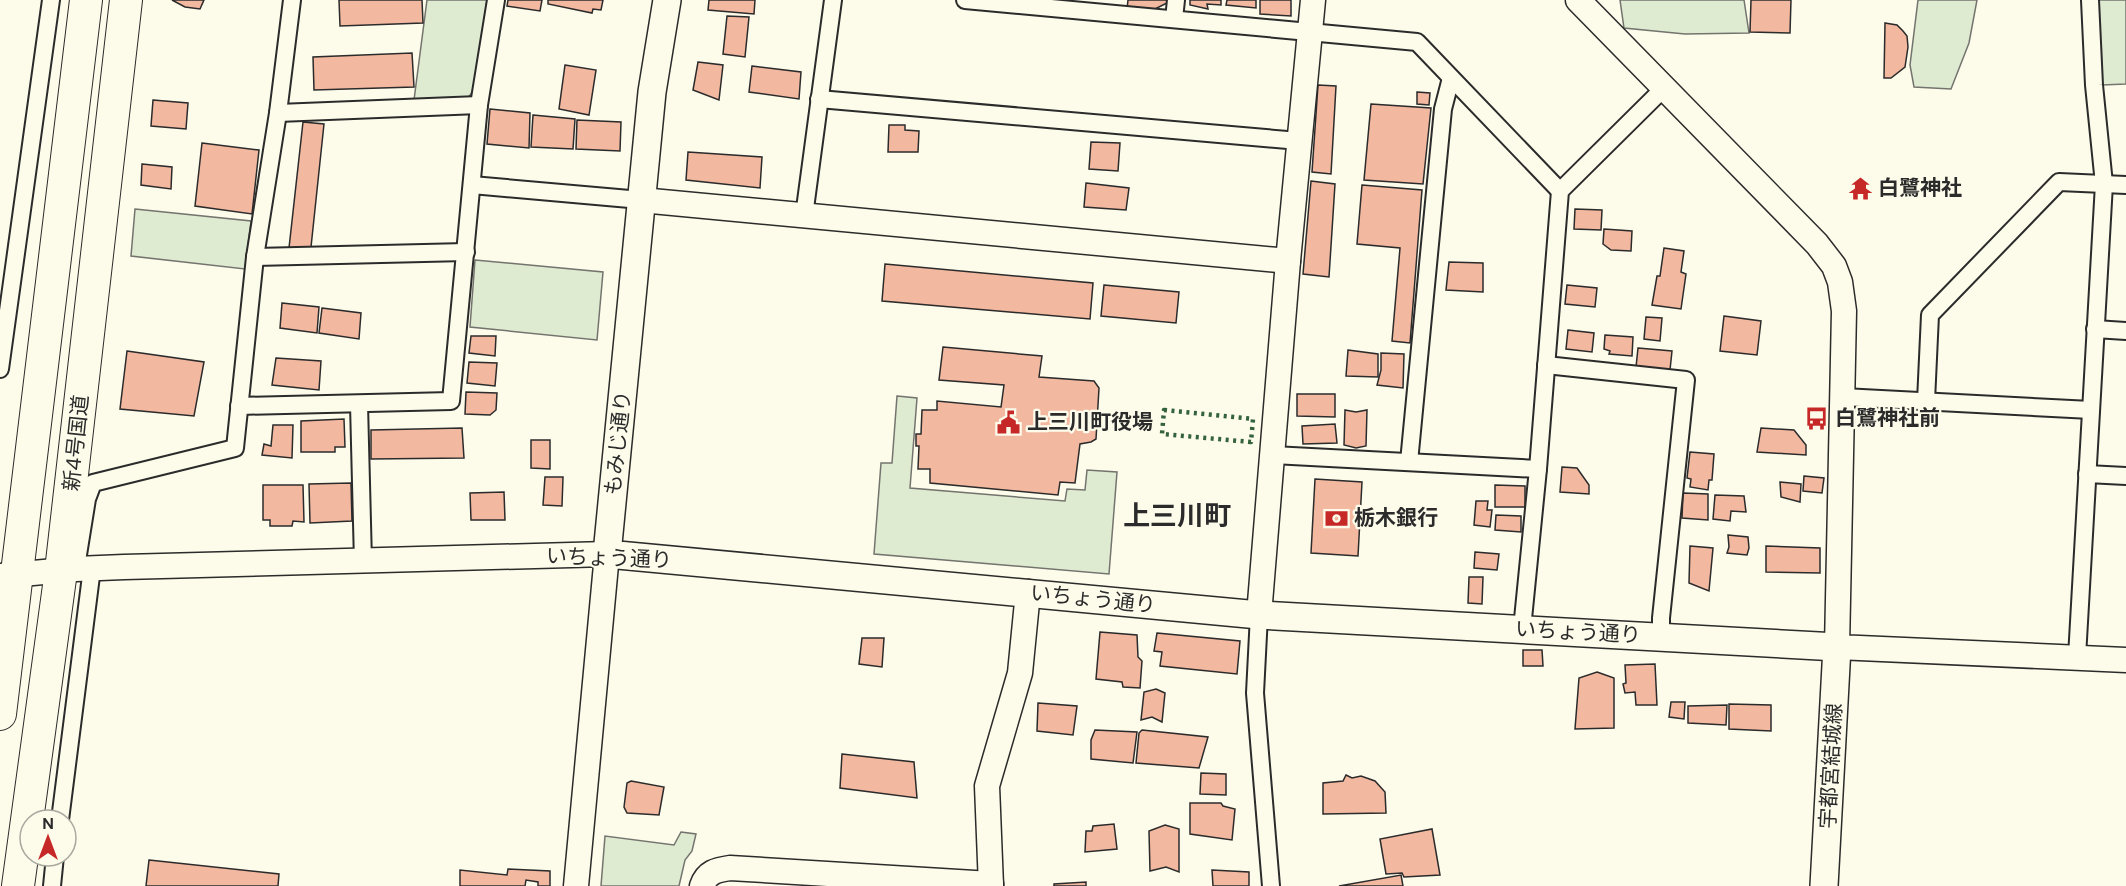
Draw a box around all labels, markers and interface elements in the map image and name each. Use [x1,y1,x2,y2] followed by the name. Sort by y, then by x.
[1878,174,1962,202] place label: 白鷺神社
[1847,175,1873,201] temple icon: 白鷺神社
[599,389,637,497] street label: もみじ通り
[57,393,95,493] street label: 新4号国道
[1835,404,1940,432] place label: 白鷺神社前
[1804,405,1830,431] bus stop icon: 白鷺神社前
[1027,408,1153,436] place label: 上三川町役場
[996,409,1022,435] public building icon: 上三川町役場
[1123,498,1231,533] district label: 上三川町
[1354,504,1438,532] place label: 栃木銀行
[1323,505,1349,531] bank icon: 栃木銀行
[546,542,672,574] street label: いちょう通り
[1029,578,1157,620] street label: いちょう通り
[1514,615,1642,649] street label: いちょう通り
[1814,702,1848,830] street label: 宇都宮結城線
[18,808,78,868] north arrow
[42,813,54,834] text: N

